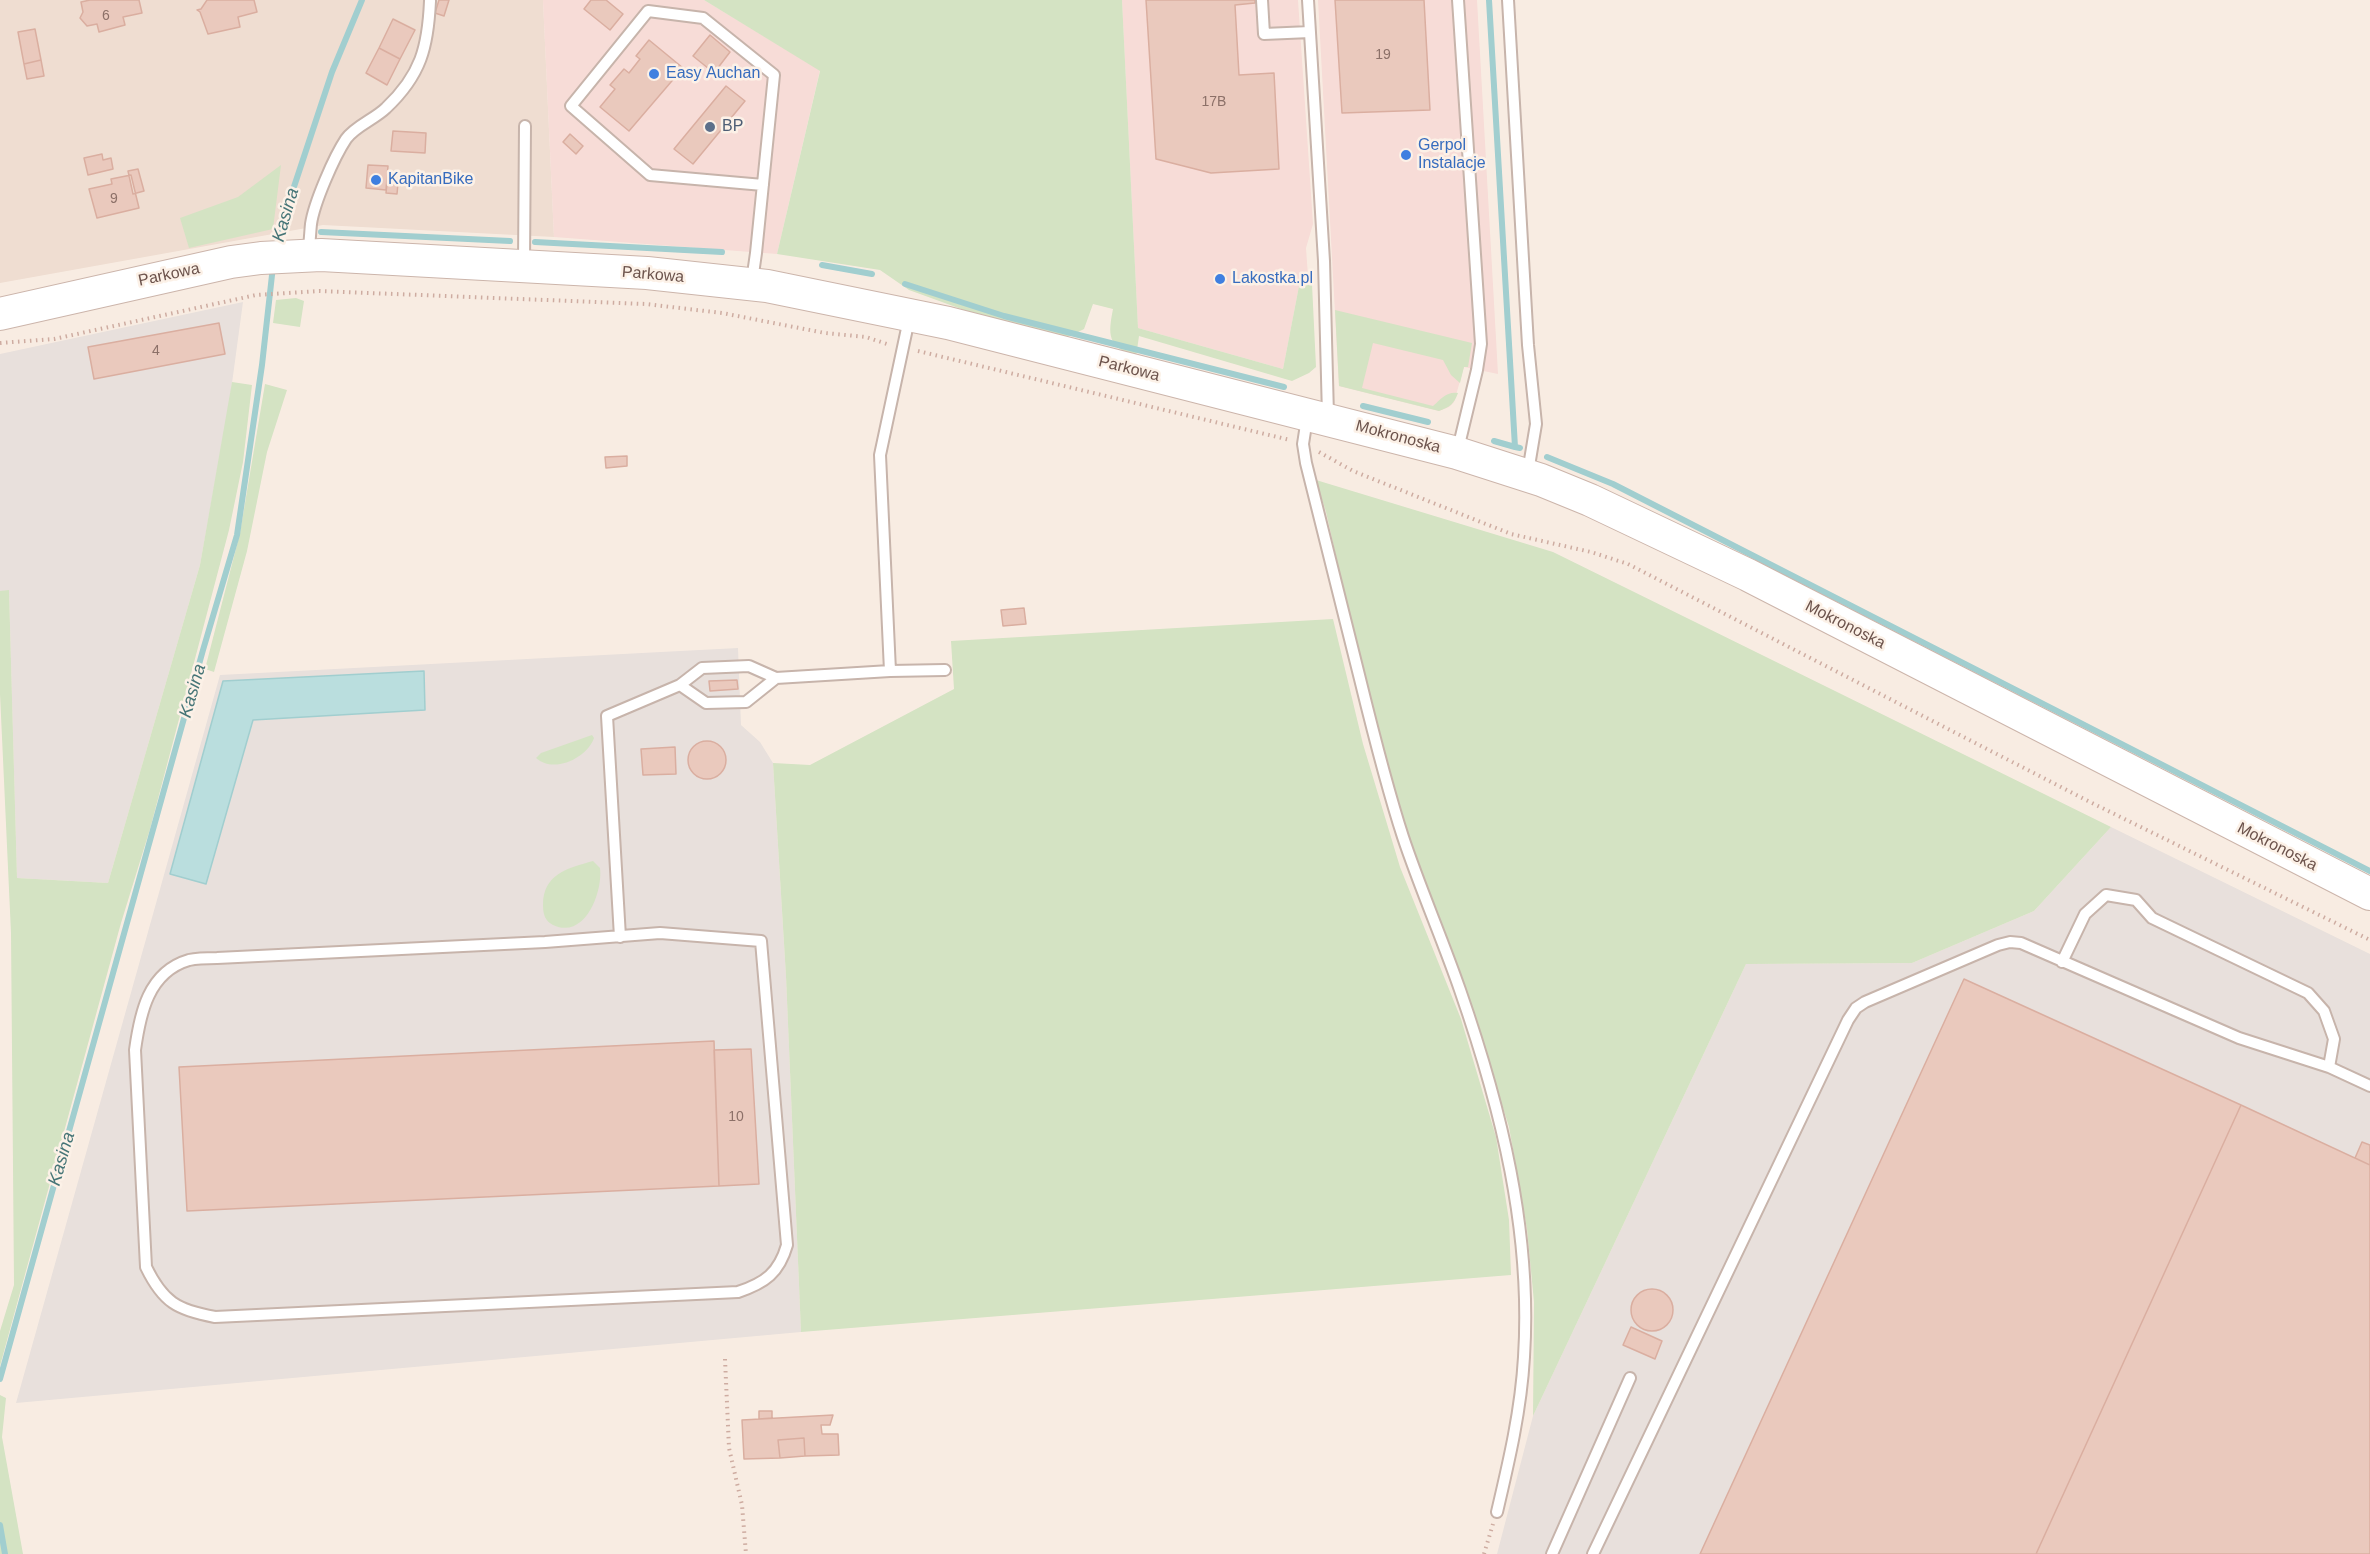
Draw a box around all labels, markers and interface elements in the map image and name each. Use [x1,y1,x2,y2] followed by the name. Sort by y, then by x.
[102,8,110,24] house number: 6
[1375,47,1391,63] house number: 19
[666,64,760,84] place label: Easy Auchan
[647,67,661,81] marker: Easy Auchan
[1202,94,1226,110] house number: 17B
[722,117,743,137] place label: BP
[703,120,717,134] marker: BP
[1418,136,1486,174] place label: Gerpol Instalacje
[1399,148,1413,162] marker: Gerpol Instalacje
[388,170,473,190] place label: KapitanBike
[369,173,383,187] marker: KapitanBike
[268,186,304,244] water label: Kasina
[110,191,118,207] house number: 9
[137,259,201,291] street label: Parkowa
[621,263,685,287] street label: Parkowa
[1232,269,1313,289] place label: Lakostka.pl
[1213,272,1227,286] marker: Lakostka.pl
[152,343,160,359] house number: 4
[1096,352,1162,386] street label: Parkowa
[1353,416,1443,458] street label: Mokronoska
[1802,597,1888,653] street label: Mokronoska
[175,662,211,720] water label: Kasina
[2234,819,2320,875] street label: Mokronoska
[728,1109,744,1125] house number: 10
[44,1130,80,1188] water label: Kasina

